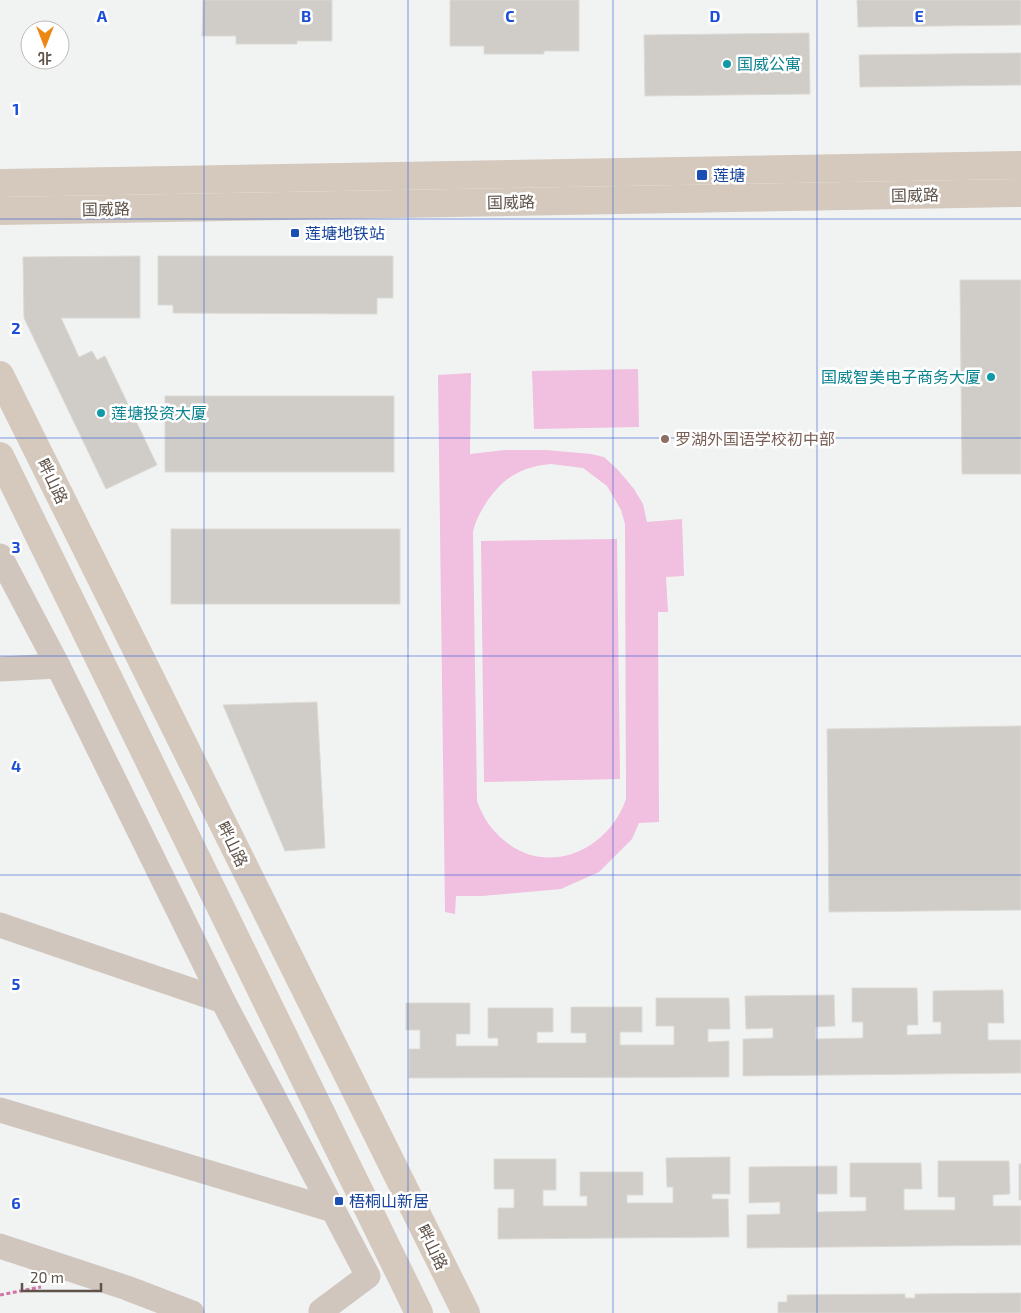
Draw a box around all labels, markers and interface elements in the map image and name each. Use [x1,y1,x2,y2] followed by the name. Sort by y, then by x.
[97,6,108,25] text: A
[301,6,311,25] text: B
[505,6,515,25] text: C
[710,6,721,25] text: D
[914,6,924,25] text: E
[20,20,70,70] north arrow
[38,50,52,67] text: 北
[737,54,801,73] place label: 国威公寓
[721,58,733,70] marker: 国威公寓
[13,99,19,118] text: 1
[713,165,745,184] place label: 莲塘
[695,168,709,182] marker: 莲塘
[891,185,939,204] street label: 国威路
[487,192,535,211] street label: 国威路
[82,199,130,218] street label: 国威路
[305,223,385,242] place label: 莲塘地铁站
[289,227,301,239] marker: 莲塘地铁站
[11,318,21,337] text: 2
[821,367,981,386] place label: 国威智美电子商务大厦
[985,371,997,383] marker: 国威智美电子商务大厦
[111,403,207,422] place label: 莲塘投资大厦
[95,407,107,419] marker: 莲塘投资大厦
[675,429,835,448] place label: 罗湖外国语学校初中部
[659,433,671,445] marker: 罗湖外国语学校初中部
[34,455,73,507] street label: 畔山路
[11,537,21,556] text: 3
[11,756,21,775] text: 4
[214,818,253,870] street label: 畔山路
[12,974,21,993] text: 5
[349,1191,429,1210] place label: 梧桐山新居
[11,1193,21,1212] text: 6
[333,1195,345,1207] marker: 梧桐山新居
[414,1221,453,1273] street label: 畔山路
[22,1260,101,1292] scale bar
[30,1268,64,1286] text: 20 m

